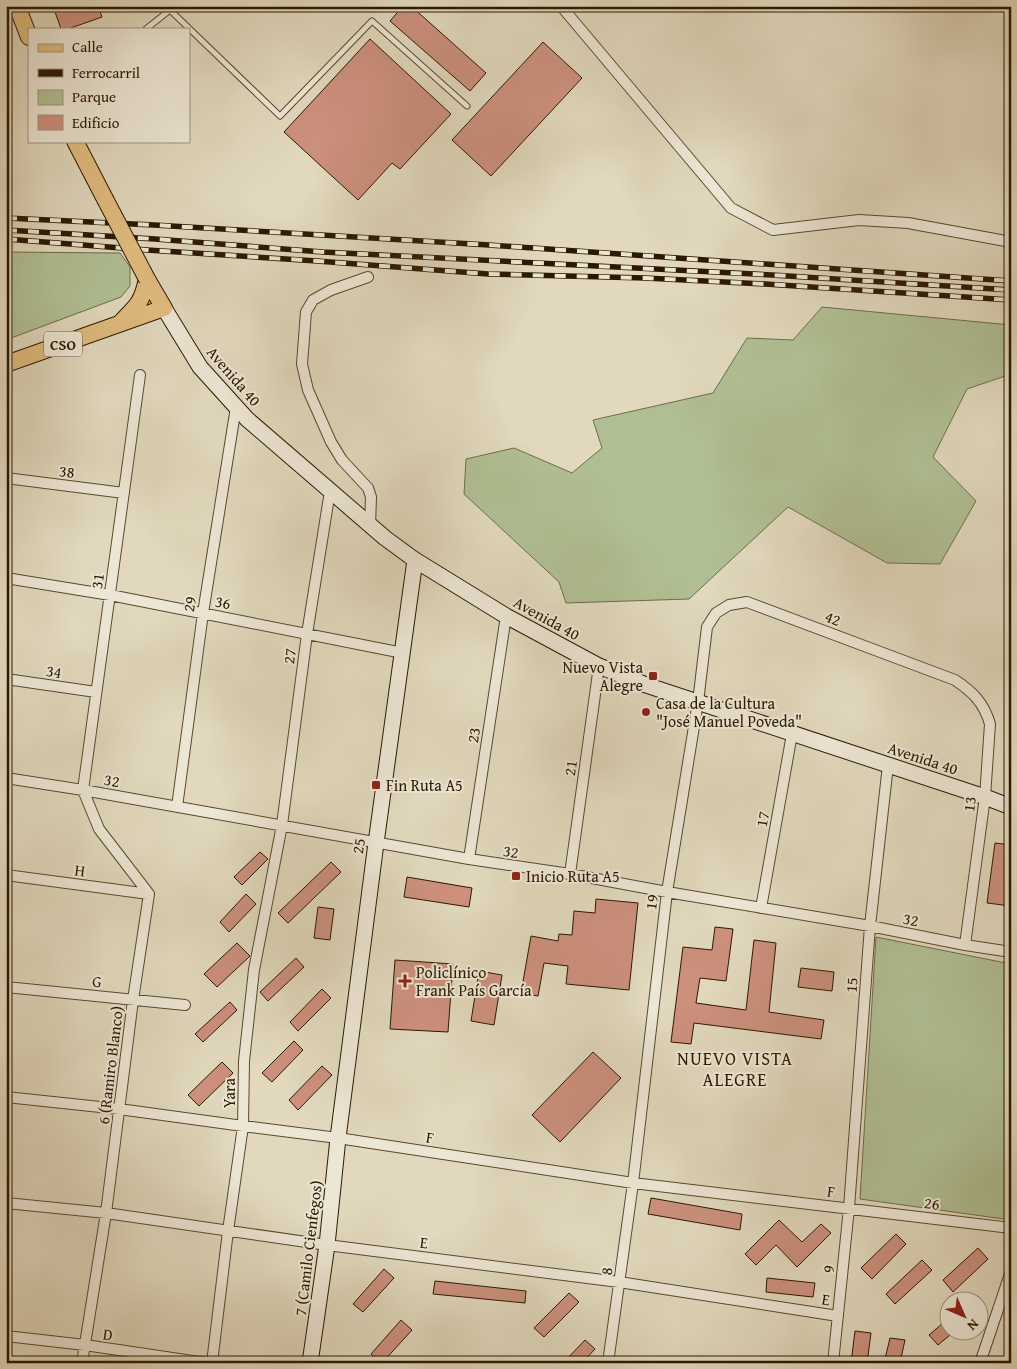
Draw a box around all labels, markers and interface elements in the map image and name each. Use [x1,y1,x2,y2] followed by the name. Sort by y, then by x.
[28,28,190,142] legend
[72,36,103,57] text: Calle
[72,62,140,83] text: Ferrocarril
[72,86,116,107] text: Parque
[72,112,120,133] text: Edificio
[44,332,82,356] road number: CSO
[201,341,267,411] street label: Avenida 40
[58,458,76,484] street label: 38
[84,572,110,590] street label: 31
[213,589,233,615] street label: 36
[509,590,585,646] street label: Avenida 40
[176,594,202,613] street label: 29
[822,604,844,632] street label: 42
[276,647,302,665] street label: 27
[563,655,643,697] place label: Nuevo Vista Alegre
[45,658,64,684] street label: 34
[647,670,659,682] marker: Nuevo Vista Alegre
[656,691,802,733] place label: Casa de la Cultura "José Manuel Poveda"
[640,706,652,718] marker: Casa de la Cultura "José Manuel Poveda"
[460,726,486,744] street label: 23
[885,735,961,781] street label: Avenida 40
[557,759,583,777] street label: 21
[102,767,122,793] street label: 32
[386,773,463,797] place label: Fin Ruta A5
[370,779,382,791] marker: Fin Ruta A5
[956,795,982,813] street label: 13
[749,809,775,829] street label: 17
[345,837,371,855] street label: 25
[502,838,520,864] street label: 32
[73,857,87,883] street label: H
[526,864,620,888] place label: Inicio Ruta A5
[510,870,522,882] marker: Inicio Ruta A5
[638,893,664,911] street label: 19
[901,906,921,932] street label: 32
[416,960,532,1002] place label: Policlínico Frank País García
[91,969,104,993] street label: G
[398,974,412,988] marker: Policlínico Frank País García
[838,976,864,994] street label: 15
[91,1004,129,1126] street label: 6 (Ramiro Blanco)
[677,1045,793,1093] district label: NUEVO VISTA ALEGRE
[217,1077,241,1108] street label: Yara
[424,1125,436,1149] street label: F
[288,1179,328,1317] street label: 7 (Camilo Cienfegos)
[826,1179,837,1203] street label: F
[923,1190,941,1216] street label: 26
[419,1230,429,1254] street label: E
[816,1264,840,1274] street label: 9
[594,1265,618,1276] street label: 8
[820,1287,832,1311] street label: E
[940,1292,990,1342] north arrow
[962,1315,984,1336] text: N
[102,1321,115,1347] street label: D

